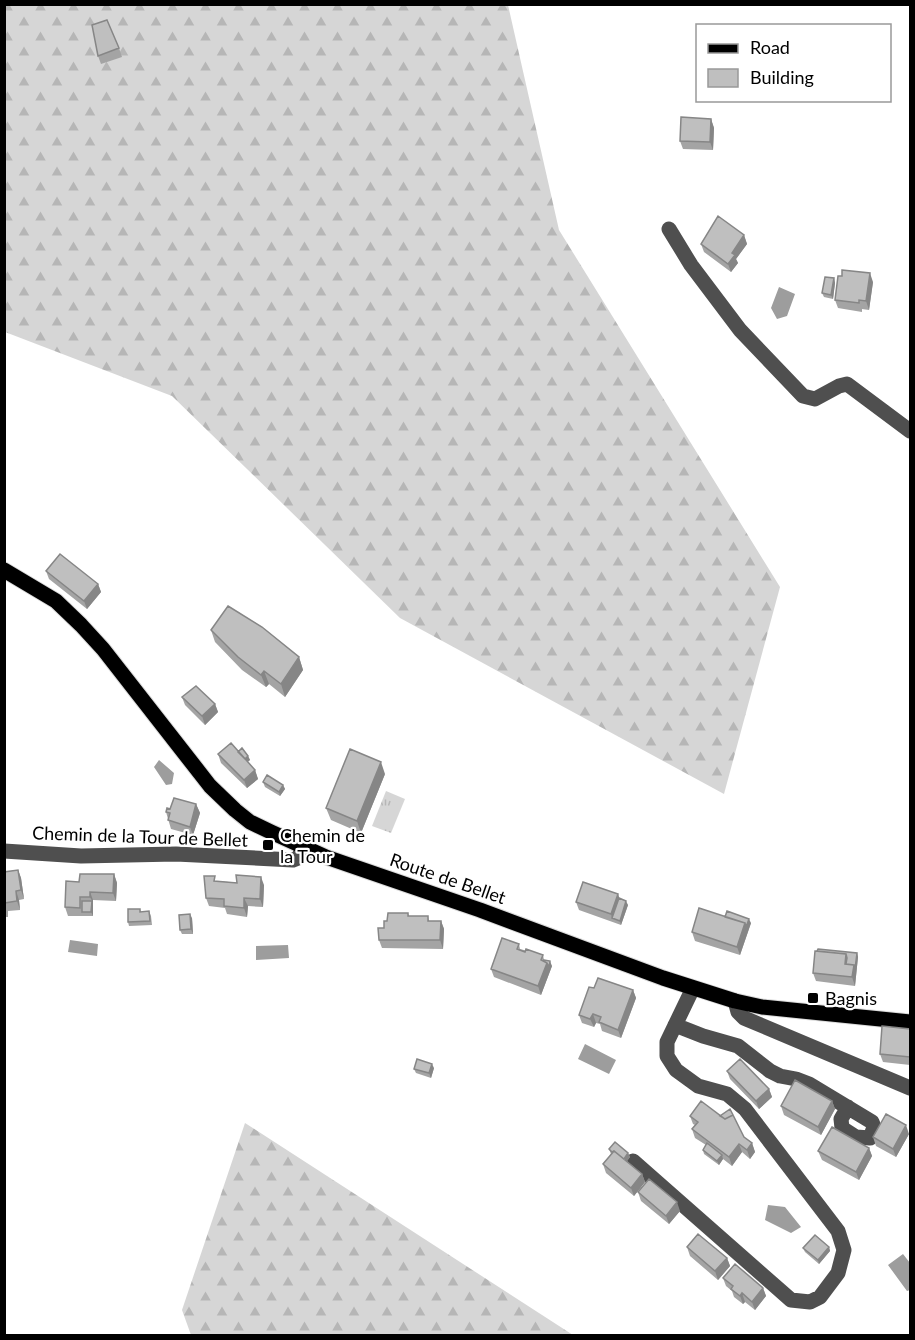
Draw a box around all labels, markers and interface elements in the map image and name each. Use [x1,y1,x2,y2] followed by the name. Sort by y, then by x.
[696,24,891,102] legend
[750,36,790,58] text: Road
[750,66,814,88] text: Building
[32,821,249,851] street label: Chemin de la Tour de Bellet
[280,824,365,867] place label: Chemin de la Tour
[261,838,275,852] marker: Chemin de la Tour
[387,848,509,908] street label: Route de Bellet
[825,987,877,1009] place label: Bagnis
[806,991,820,1005] marker: Bagnis

